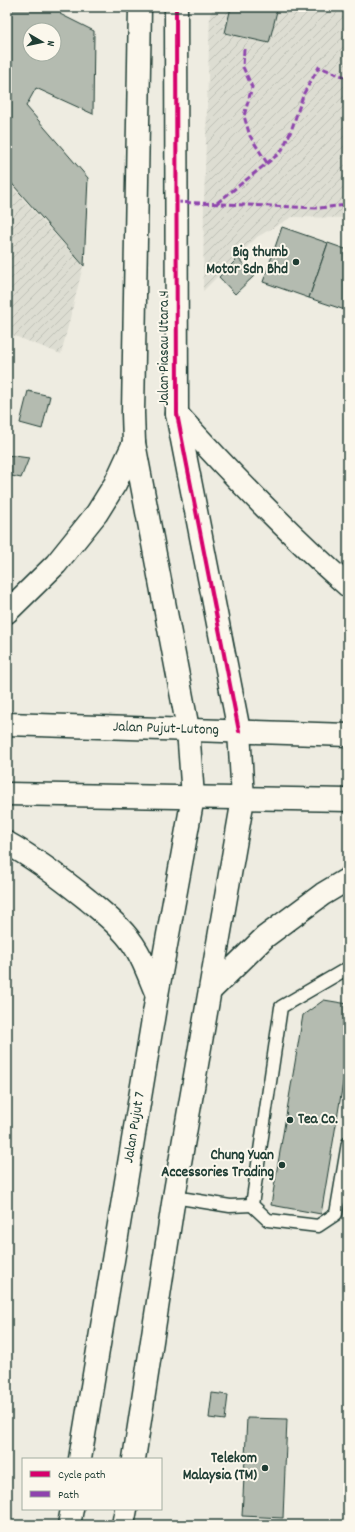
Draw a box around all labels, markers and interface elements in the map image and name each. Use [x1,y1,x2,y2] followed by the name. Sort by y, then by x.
[22,22,62,62] north arrow
[41,39,58,48] text: N
[206,242,289,281] place label: Big thumb Motor Sdn Bhd
[291,257,301,267] marker: Big thumb Motor Sdn Bhd
[154,290,176,406] street label: Jalan Piasau Utara 4
[112,716,219,742] street label: Jalan Pujut-Lutong
[118,1090,152,1165] street label: Jalan Pujut 7
[298,1109,338,1131] place label: Tea Co.
[285,1115,295,1125] marker: Tea Co.
[161,1145,274,1184] place label: Chung Yuan Accessories Trading
[277,1160,287,1170] marker: Chung Yuan Accessories Trading
[183,1448,257,1487] place label: Telekom Malaysia (TM)
[22,1458,162,1510] legend
[260,1463,270,1473] marker: Telekom Malaysia (TM)
[58,1467,106,1484] text: Cycle path
[58,1487,79,1504] text: Path

